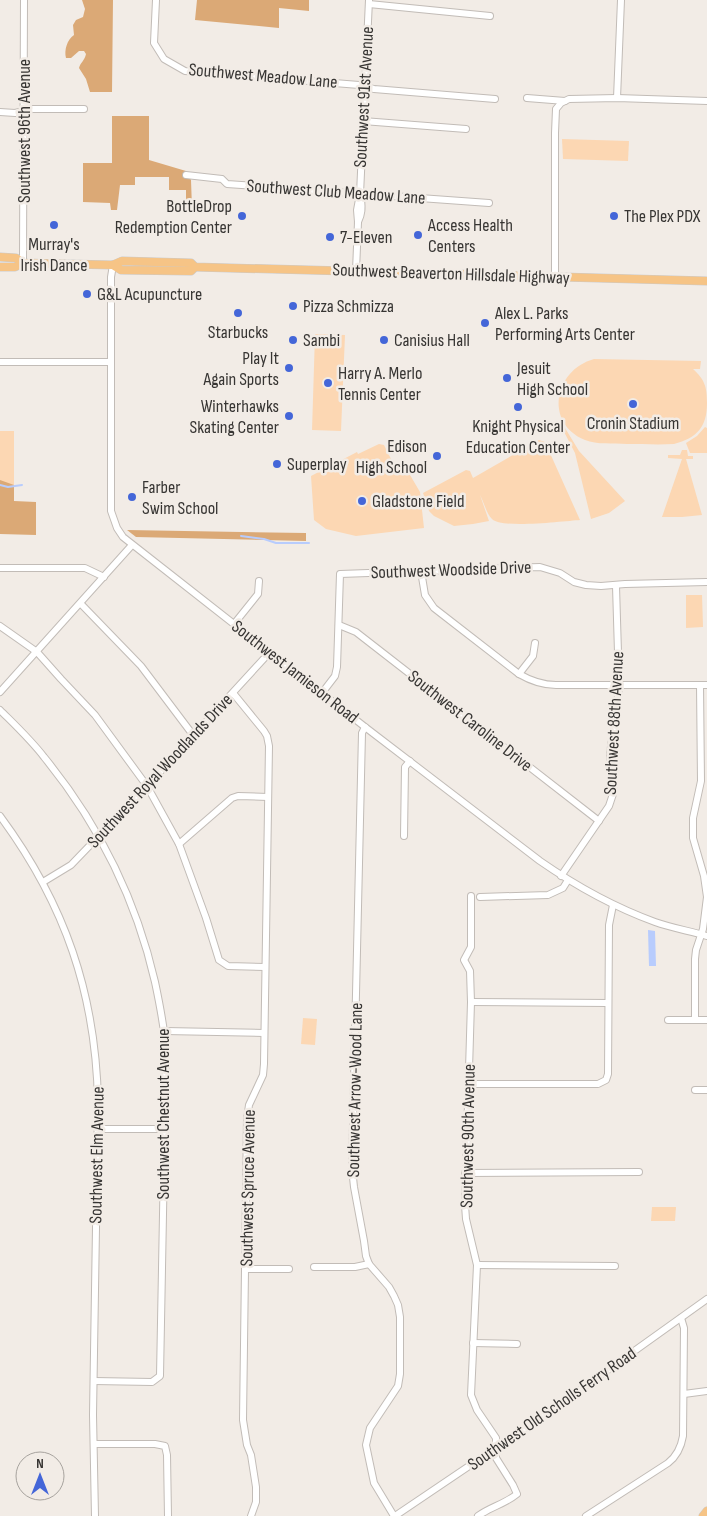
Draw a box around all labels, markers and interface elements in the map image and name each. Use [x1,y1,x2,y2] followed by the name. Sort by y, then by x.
[350,26,378,168] street label: Southwest 91st Avenue
[14,59,35,203] street label: Southwest 96th Avenue
[188,59,338,93] street label: Southwest Meadow Lane
[246,175,426,209] street label: Southwest Club Meadow Lane
[115,196,232,238] place label: BottleDrop Redemption Center
[624,206,701,227] place label: The Plex PDX
[236,210,248,222] marker: BottleDrop Redemption Center
[608,210,620,222] marker: The Plex PDX
[427,215,513,257] place label: Access Health Centers
[48,219,60,231] marker: Murray's Irish Dance
[340,227,393,248] place label: 7-Eleven
[412,229,424,241] marker: Access Health Centers
[324,231,336,243] marker: 7-Eleven
[21,234,87,276] place label: Murray's Irish Dance
[332,259,570,289] street label: Southwest Beaverton Hillsdale Highway
[97,284,202,305] place label: G&L Acupuncture
[81,288,93,300] marker: G&L Acupuncture
[303,296,394,317] place label: Pizza Schmizza
[287,300,299,312] marker: Pizza Schmizza
[494,303,635,345] place label: Alex L. Parks Performing Arts Center
[232,307,244,319] marker: Starbucks
[479,317,491,329] marker: Alex L. Parks Performing Arts Center
[208,322,268,343] place label: Starbucks
[303,330,340,351] place label: Sambi
[394,330,470,351] place label: Canisius Hall
[287,334,299,346] marker: Sambi
[378,334,390,346] marker: Canisius Hall
[202,348,280,390] place label: Play It Again Sports
[516,358,588,400] place label: Jesuit High School
[283,362,295,374] marker: Play It Again Sports
[338,363,422,405] place label: Harry A. Merlo Tennis Center
[501,372,513,384] marker: Jesuit High School
[322,377,334,389] marker: Harry A. Merlo Tennis Center
[190,396,279,438] place label: Winterhawks Skating Center
[627,398,639,410] marker: Cronin Stadium
[512,401,524,413] marker: Knight Physical Education Center
[283,410,295,422] marker: Winterhawks Skating Center
[587,413,679,434] place label: Cronin Stadium
[466,416,570,458] place label: Knight Physical Education Center
[356,436,427,478] place label: Edison High School
[431,450,443,462] marker: Edison High School
[287,454,347,475] place label: Superplay
[271,458,283,470] marker: Superplay
[142,477,218,519] place label: Farber Swim School
[126,491,138,503] marker: Farber Swim School
[372,491,464,512] place label: Gladstone Field
[356,495,368,507] marker: Gladstone Field
[370,557,532,583] street label: Southwest Woodside Drive
[227,616,363,728] street label: Southwest Jamieson Road
[600,651,628,795] street label: Southwest 88th Avenue
[404,666,536,776] street label: Southwest Caroline Drive
[83,689,237,853] street label: Southwest Royal Woodlands Drive
[343,1002,367,1178] street label: Southwest Arrow-Wood Lane
[153,1028,174,1200] street label: Southwest Chestnut Avenue
[456,1064,480,1208] street label: Southwest 90th Avenue
[85,1086,109,1224] street label: Southwest Elm Avenue
[236,1109,260,1267] street label: Southwest Spruce Avenue
[464,1343,640,1475] street label: Southwest Old Scholls Ferry Road
[15,1451,65,1501] north arrow
[36,1455,44,1472] text: N

